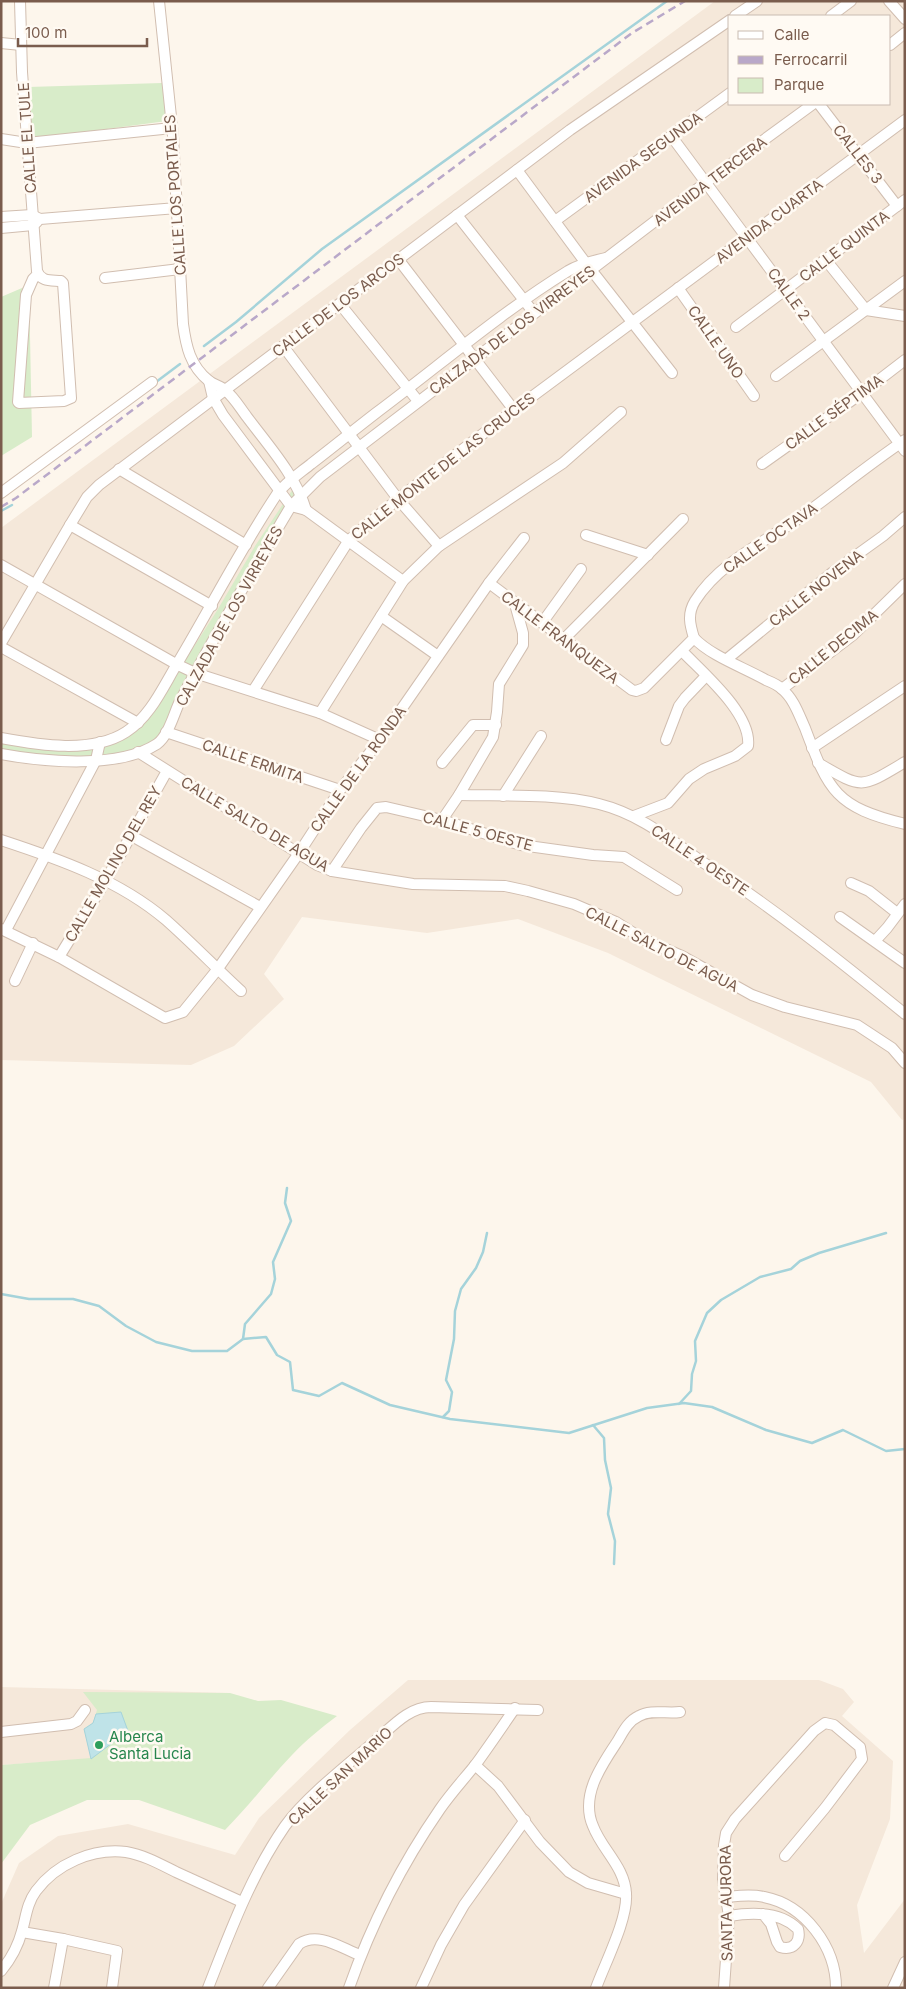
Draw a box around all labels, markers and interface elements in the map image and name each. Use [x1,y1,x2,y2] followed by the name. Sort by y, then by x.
[18,15,146,47] scale bar
[728,15,891,105] legend
[25,23,67,42] text: 100 m
[774,25,809,44] text: Calle
[774,50,847,69] text: Ferrocarril
[774,75,824,94] text: Parque
[14,82,40,194] street label: CALLE EL TULE
[580,108,706,206] street label: AVENIDA SEGUNDA
[160,114,190,276] street label: CALLE LOS PORTALES
[829,121,887,187] street label: CALLES 3
[649,132,771,230] street label: AVENIDA TERCERA
[712,174,826,268] street label: AVENIDA CUARTA
[795,206,893,286] street label: CALLE QUINTA
[268,249,408,361] street label: CALLE DE LOS ARCOS
[425,261,599,399] street label: CALZADA DE LOS VIRREYES
[764,264,814,324] street label: CALLE 2
[684,302,748,382] street label: CALLE UNO
[781,370,887,454] street label: CALLE SÉPTIMA
[347,388,539,544] street label: CALLE MONTE DE LAS CRUCES
[719,498,821,578] street label: CALLE OCTAVA
[171,523,287,709] street label: CALZADA DE LOS VIRREYES
[765,545,867,631] street label: CALLE NOVENA
[497,586,623,688] street label: CALLE FRANQUEZA
[784,605,882,689] street label: CALLE DECIMA
[306,702,410,836] street label: CALLE DE LA RONDA
[200,735,306,787] street label: CALLE ERMITA
[177,772,333,876] street label: CALLE SALTO DE AGUA
[60,783,166,945] street label: CALLE MOLINO DEL REY
[421,807,535,855] street label: CALLE 5 OESTE
[647,820,753,900] street label: CALLE 4 OESTE
[582,902,742,996] street label: CALLE SALTO DE AGUA
[284,1723,396,1829] street label: CALLE SAN MARIO
[109,1727,192,1763] place label: Alberca Santa Lucia
[93,1739,105,1751] marker: Alberca Santa Lucia
[715,1845,737,1961] street label: SANTA AURORA

